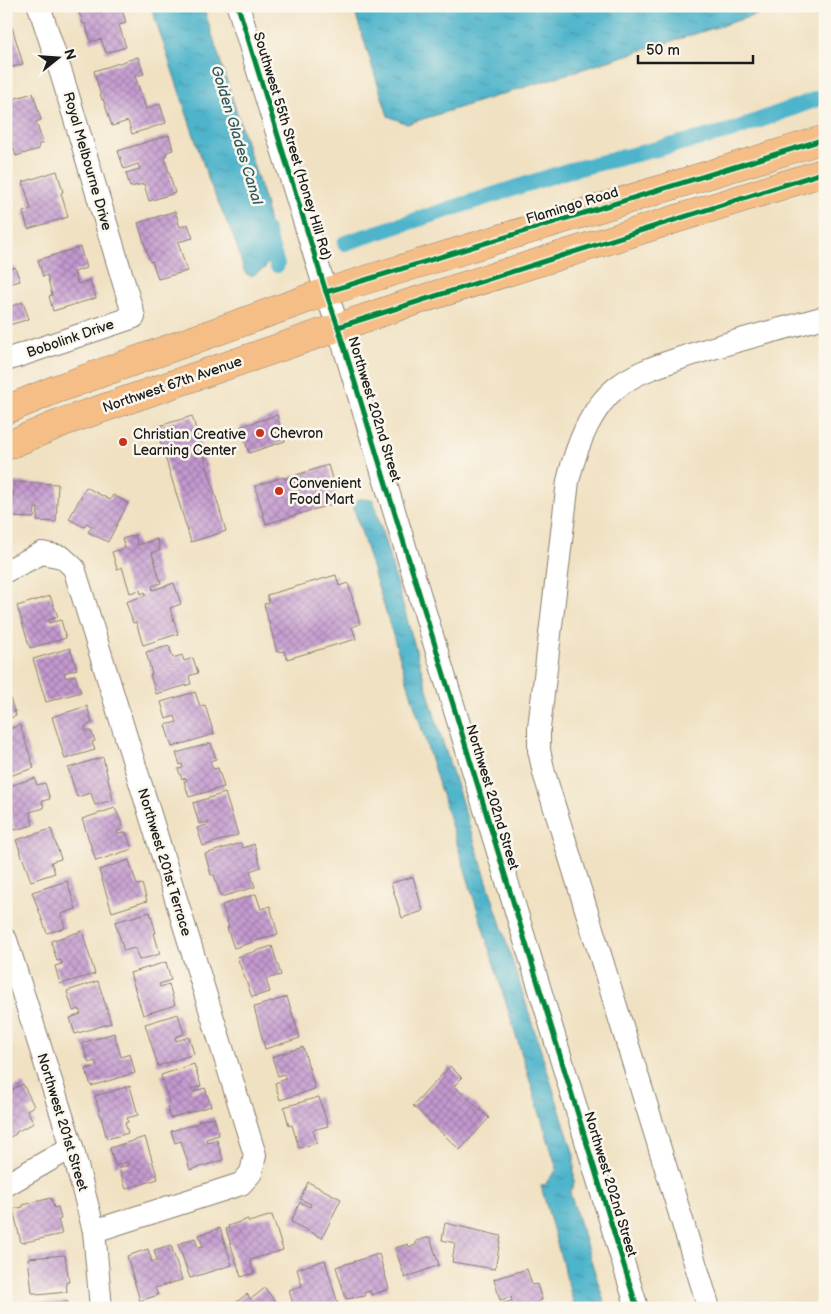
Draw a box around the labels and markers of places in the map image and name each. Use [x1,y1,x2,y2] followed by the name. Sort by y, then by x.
[270,425,323,442] place label: Chevron
[133,426,246,459] place label: Christian Creative Learning Center
[254,427,266,439] marker: Chevron
[117,436,129,448] marker: Christian Creative Learning Center
[289,475,362,508] place label: Convenient Food Mart
[273,485,285,497] marker: Convenient Food Mart

